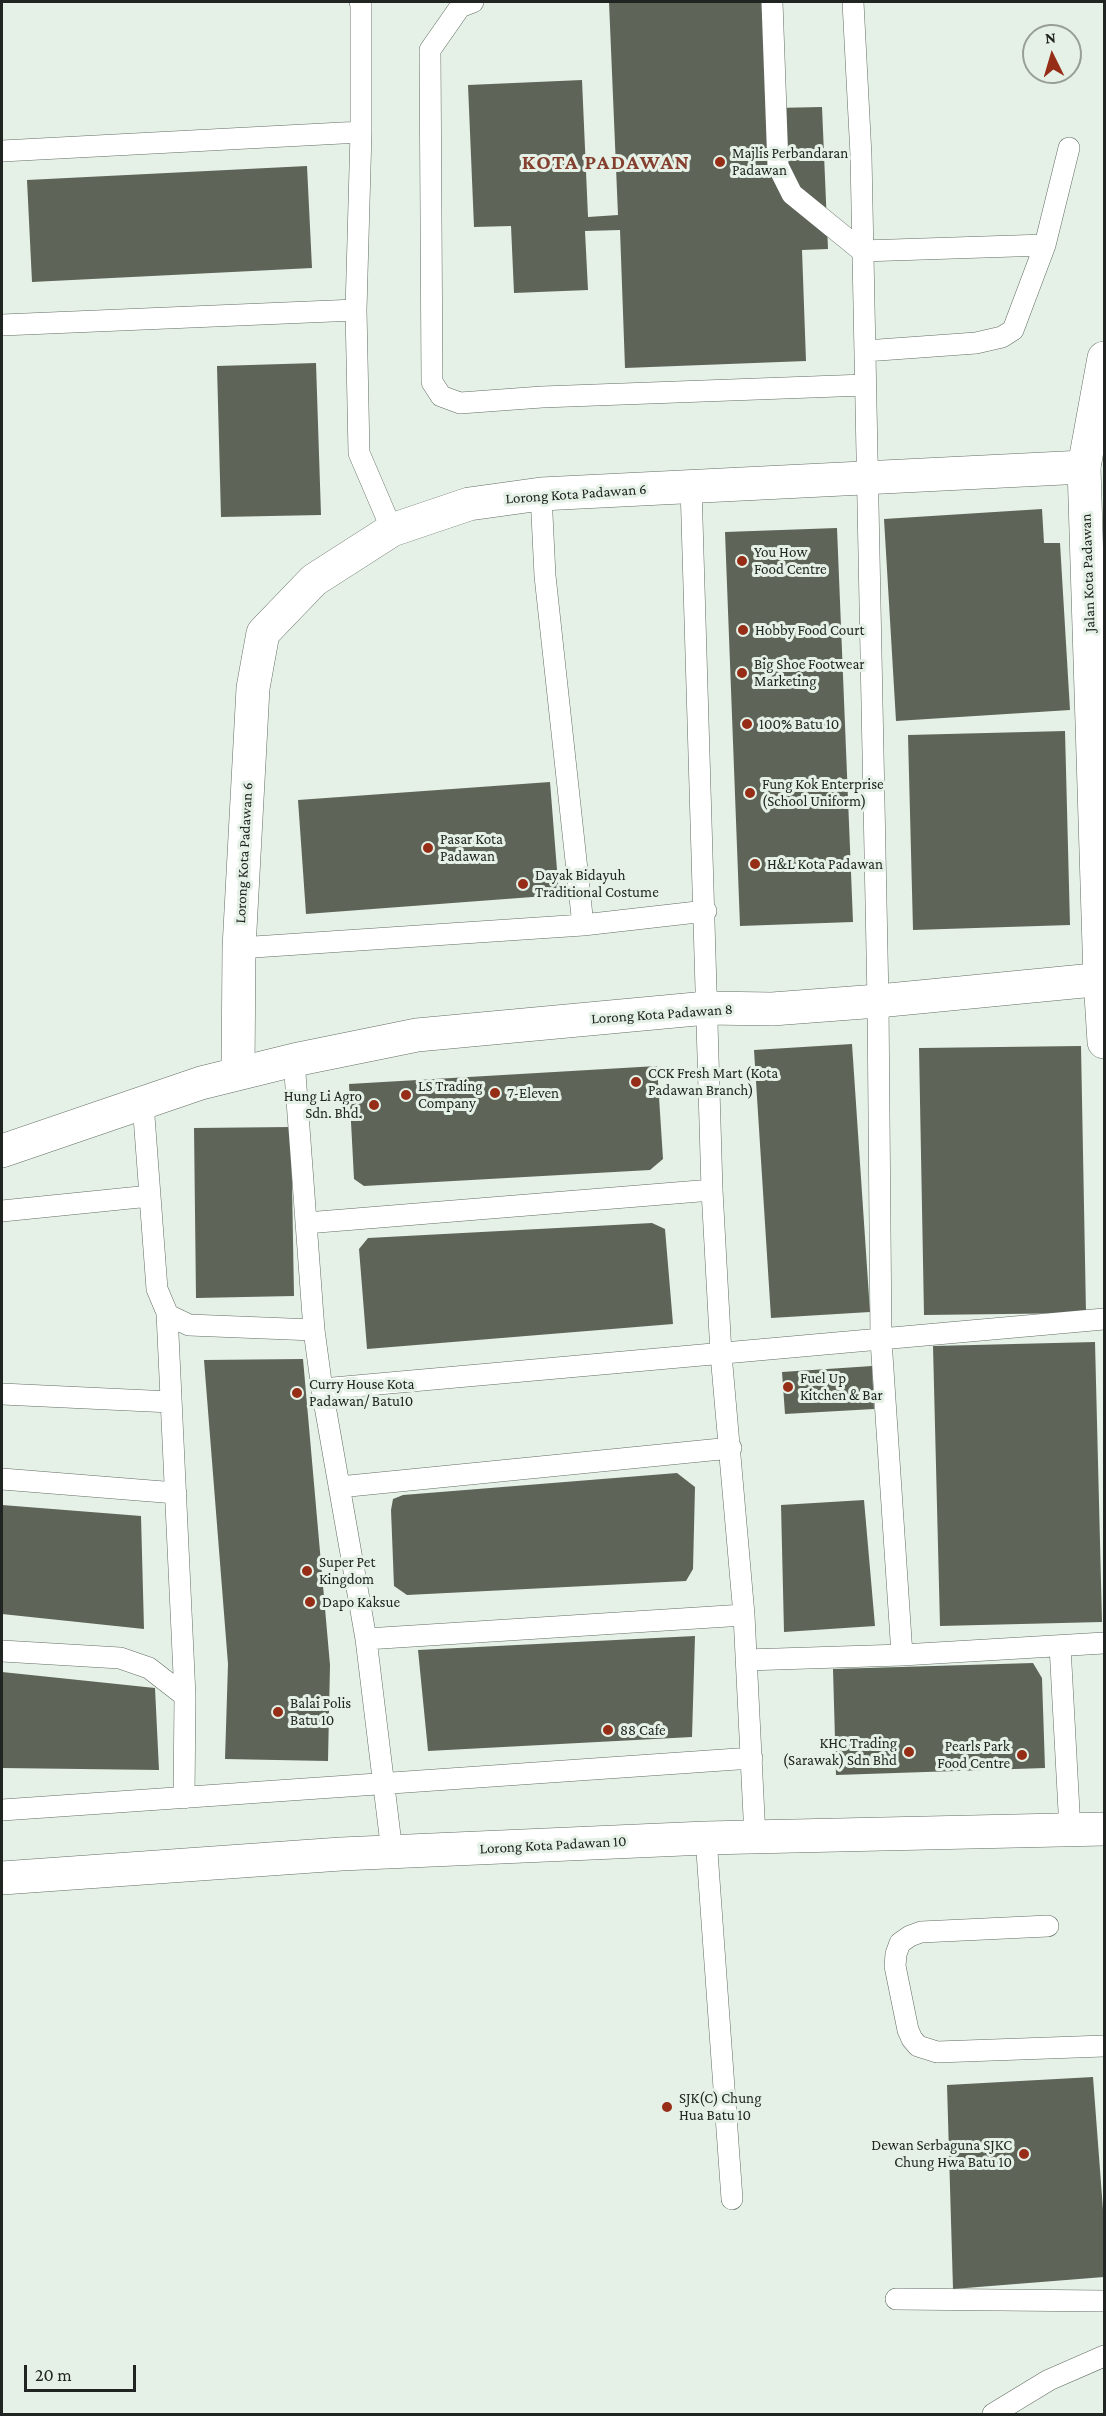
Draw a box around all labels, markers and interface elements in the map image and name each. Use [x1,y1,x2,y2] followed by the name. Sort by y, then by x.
[1022,24,1082,84] north arrow
[1044,29,1057,47] text: N
[732,144,848,179] place label: Majlis Perbandaran Padawan
[522,150,690,176] district label: KOTA PADAWAN
[713,155,727,169] marker: Majlis Perbandaran Padawan
[505,480,647,508] street label: Lorong Kota Padawan 6
[1077,513,1099,633] street label: Jalan Kota Padawan
[754,543,827,578] place label: You How Food Centre
[735,554,749,568] marker: You How Food Centre
[755,621,865,639] place label: Hobby Food Court
[736,623,750,637] marker: Hobby Food Court
[754,655,865,690] place label: Big Shoe Footwear Marketing
[735,666,749,680] marker: Big Shoe Footwear Marketing
[759,715,839,733] place label: 100% Batu 10
[740,717,754,731] marker: 100% Batu 10
[762,775,884,810] place label: Fung Kok Enterprise (School Uniform)
[231,782,257,924] street label: Lorong Kota Padawan 6
[743,786,757,800] marker: Fung Kok Enterprise (School Uniform)
[440,830,503,865] place label: Pasar Kota Padawan
[421,841,435,855] marker: Pasar Kota Padawan
[767,855,883,873] place label: H&L Kota Padawan
[748,857,762,871] marker: H&L Kota Padawan
[535,866,659,901] place label: Dayak Bidayuh Traditional Costume
[516,877,530,891] marker: Dayak Bidayuh Traditional Costume
[591,1000,733,1028] street label: Lorong Kota Padawan 8
[648,1064,778,1099] place label: CCK Fresh Mart (Kota Padawan Branch)
[629,1075,643,1089] marker: CCK Fresh Mart (Kota Padawan Branch)
[418,1077,483,1112] place label: LS Trading Company
[507,1084,559,1102] place label: 7-Eleven
[488,1086,502,1100] marker: 7-Eleven
[284,1087,362,1122] place label: Hung Li Agro Sdn. Bhd.
[399,1088,413,1102] marker: LS Trading Company
[367,1098,381,1112] marker: Hung Li Agro Sdn. Bhd.
[800,1369,883,1404] place label: Fuel Up Kitchen & Bar
[309,1375,414,1410] place label: Curry House Kota Padawan/ Batu10
[781,1380,795,1394] marker: Fuel Up Kitchen & Bar
[290,1386,304,1400] marker: Curry House Kota Padawan/ Batu10
[319,1553,375,1588] place label: Super Pet Kingdom
[300,1564,314,1578] marker: Super Pet Kingdom
[322,1593,400,1611] place label: Dapo Kaksue
[303,1595,317,1609] marker: Dapo Kaksue
[290,1694,351,1729] place label: Balai Polis Batu 10
[271,1705,285,1719] marker: Balai Polis Batu 10
[620,1721,666,1739] place label: 88 Cafe
[601,1723,615,1737] marker: 88 Cafe
[783,1734,897,1769] place label: KHC Trading (Sarawak) Sdn Bhd
[937,1737,1010,1772] place label: Pearls Park Food Centre
[902,1745,916,1759] marker: KHC Trading (Sarawak) Sdn Bhd
[1015,1748,1029,1762] marker: Pearls Park Food Centre
[479,1832,627,1858] street label: Lorong Kota Padawan 10
[679,2089,761,2124] place label: SJK(C) Chung Hua Batu 10
[660,2100,674,2114] marker: SJK(C) Chung Hua Batu 10
[871,2136,1012,2171] place label: Dewan Serbaguna SJKC Chung Hwa Batu 10
[1017,2147,1031,2161] marker: Dewan Serbaguna SJKC Chung Hwa Batu 10
[27,2353,140,2391] scale bar
[35,2365,72,2385] text: 20 m

